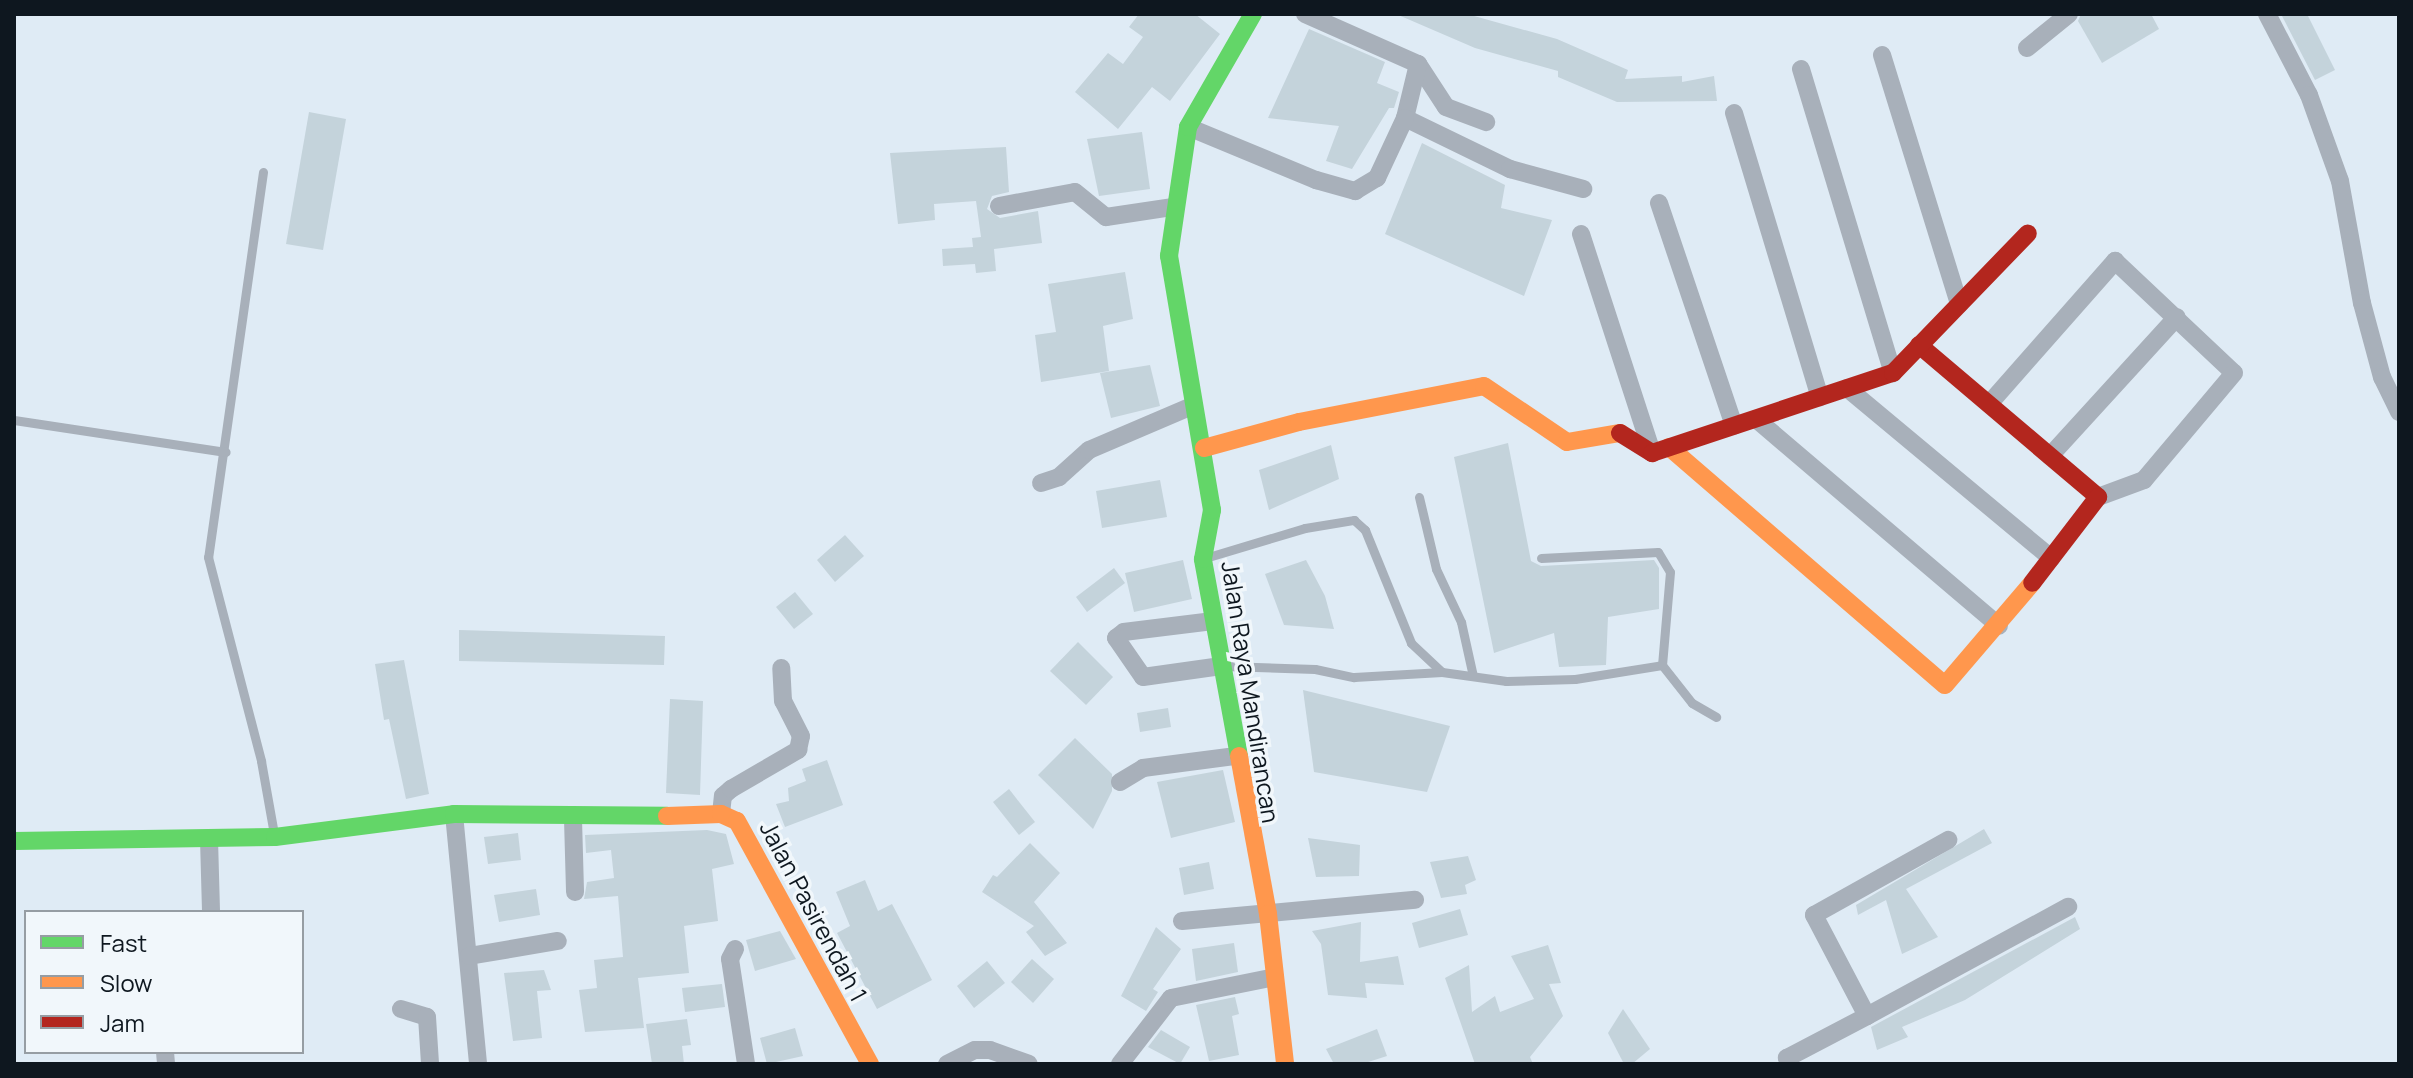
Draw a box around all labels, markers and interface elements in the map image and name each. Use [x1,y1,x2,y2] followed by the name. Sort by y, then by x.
[1216,559,1286,825] street label: Jalan Raya Mandirancan
[754,816,874,1006] street label: Jalan Pasirendah 1
[24,910,304,1054] legend
[100,926,147,959] text: Fast
[100,966,153,999] text: Slow
[100,1006,145,1039] text: Jam

